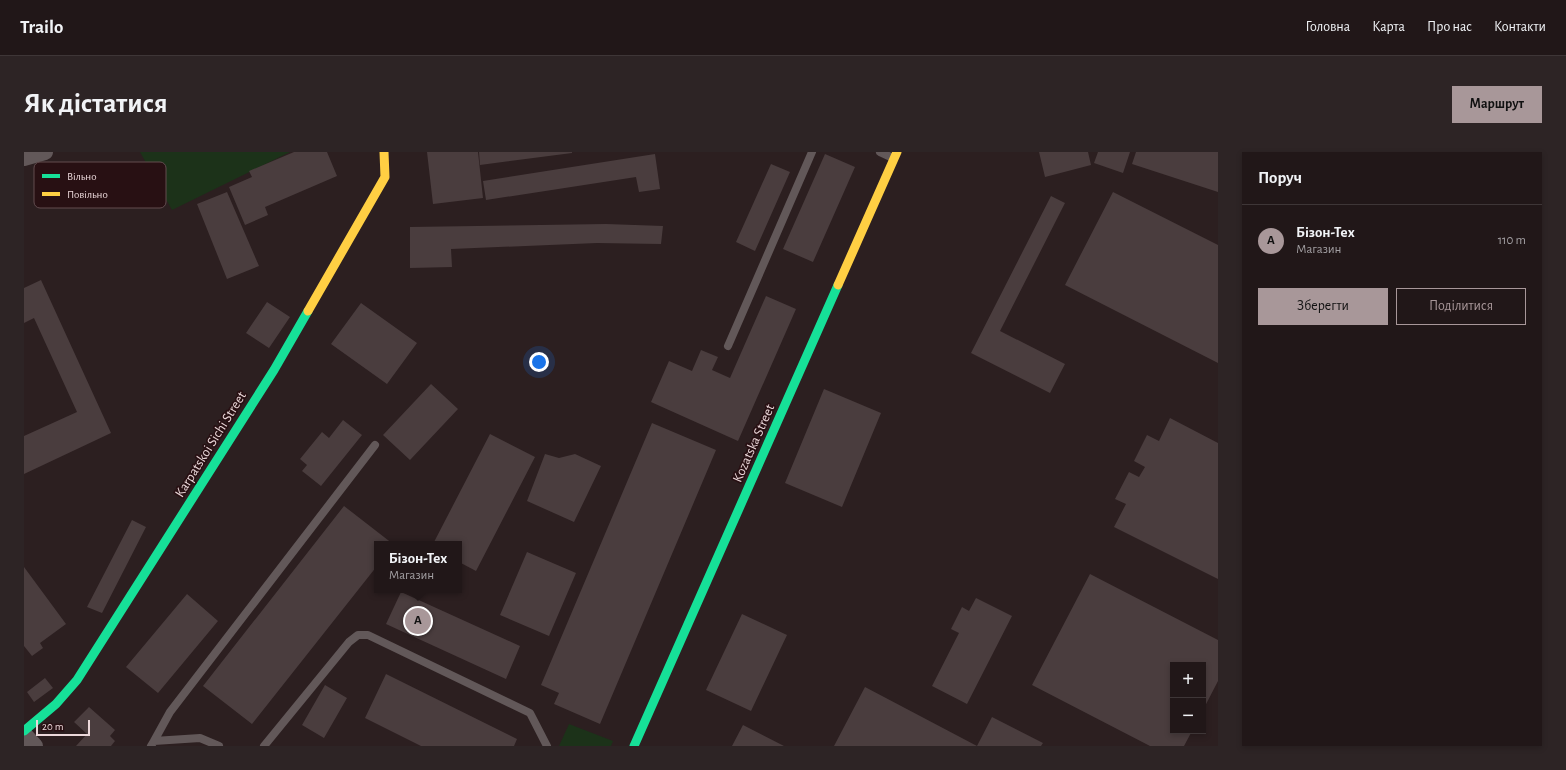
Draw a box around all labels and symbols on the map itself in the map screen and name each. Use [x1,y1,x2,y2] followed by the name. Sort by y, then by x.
[34,162,166,208] legend
[67,171,97,182] text: Вільно
[67,189,108,200] text: Повільно
[529,352,549,372] your location
[173,389,249,500] street label: Karpatskoi Sichi Street
[730,402,778,485] street label: Kozatska Street
[405,606,431,636] pin: A
[36,718,90,737] scale bar

